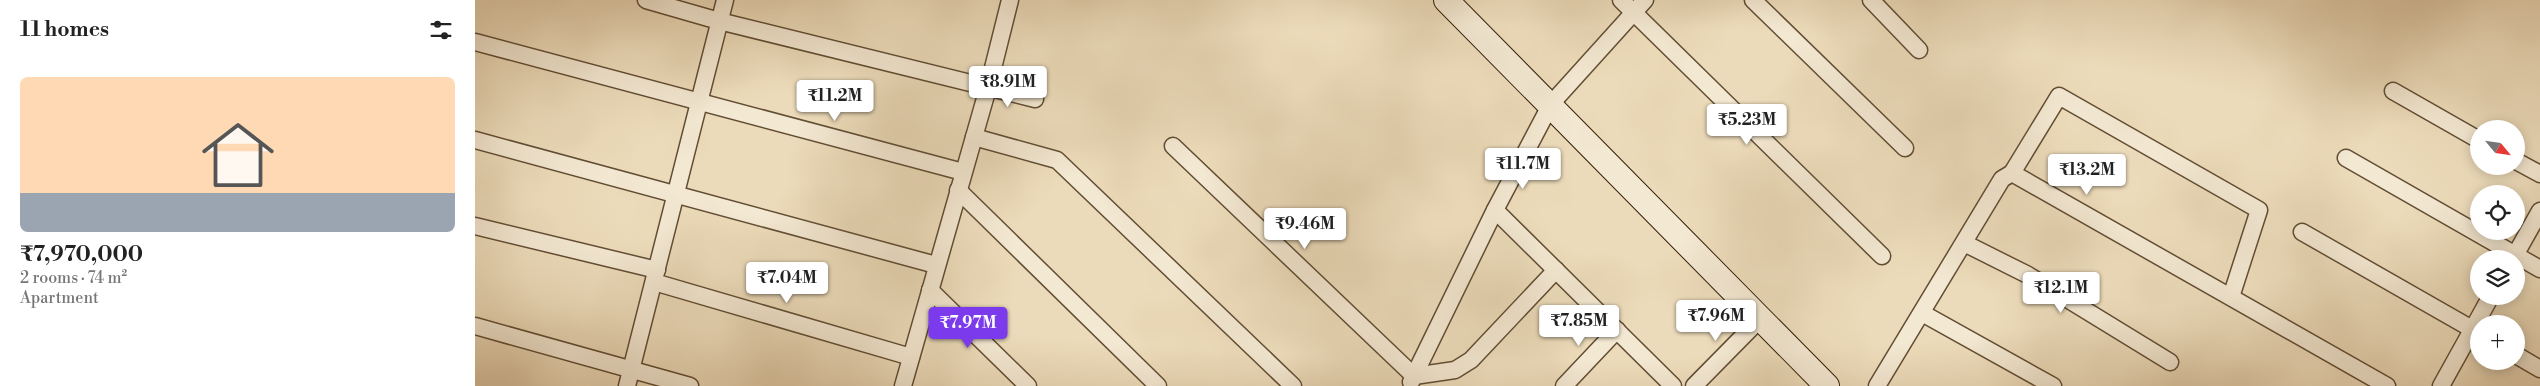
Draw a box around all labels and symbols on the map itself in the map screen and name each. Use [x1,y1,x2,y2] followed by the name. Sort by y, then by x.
[967,66,1049,108] pin: ₹8.91M
[794,80,876,122] pin: ₹11.2M
[1706,104,1788,146] pin: ₹5.23M
[2470,120,2525,175] north arrow
[1482,148,1564,190] pin: ₹11.7M
[2046,154,2128,196] pin: ₹13.2M
[1264,208,1346,250] pin: ₹9.46M
[746,262,828,304] pin: ₹7.04M
[2020,272,2102,314] pin: ₹12.1M
[1675,300,1757,342] pin: ₹7.96M
[1538,304,1620,347] pin: ₹7.85M
[927,306,1009,349] pin: ₹7.97M

